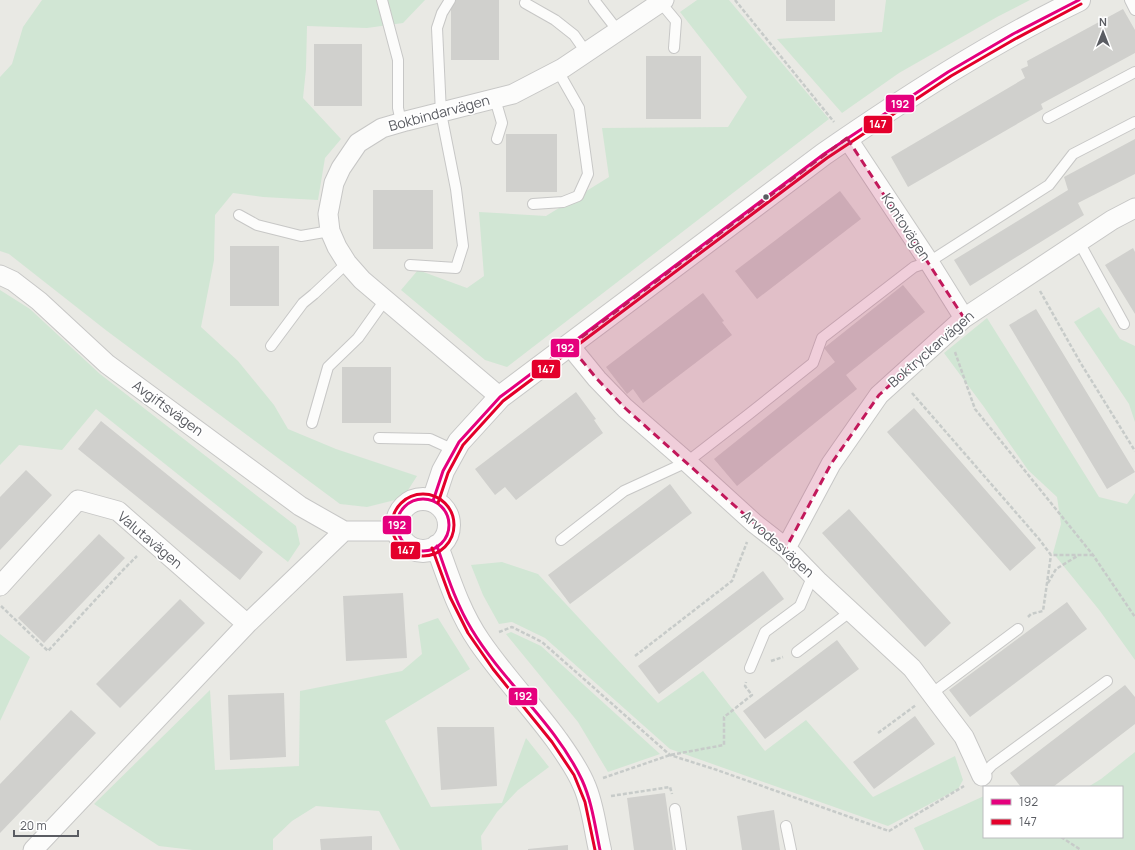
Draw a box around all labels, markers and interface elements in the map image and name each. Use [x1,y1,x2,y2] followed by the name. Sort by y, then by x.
[1083,12,1123,52] north arrow
[1099,14,1107,29] text: N
[386,90,491,135] street label: Bokbindarvägen
[885,94,915,113] line badge: 192
[891,96,909,111] text: 192
[863,115,893,134] line badge: 147
[869,116,887,131] text: 147
[878,189,935,264] street label: Kontovägen
[761,192,771,202] unlabelled marker
[884,306,978,391] street label: Boktryckarvägen
[550,338,580,358] line badge: 192
[556,340,574,355] text: 192
[531,359,561,379] line badge: 147
[537,361,555,376] text: 147
[129,375,208,440] street label: Avgiftsvägen
[738,506,819,581] street label: Arvodesvägen
[114,507,187,572] street label: Valutavägen
[382,515,412,535] line badge: 192
[388,517,406,532] text: 192
[390,541,421,560] line badge: 147
[397,542,415,557] text: 147
[508,687,538,706] line badge: 192
[514,688,532,703] text: 192
[983,786,1123,838] legend
[1019,793,1038,810] text: 192
[14,812,78,838] scale bar
[1019,813,1037,830] text: 147
[20,817,47,834] text: 20 m

